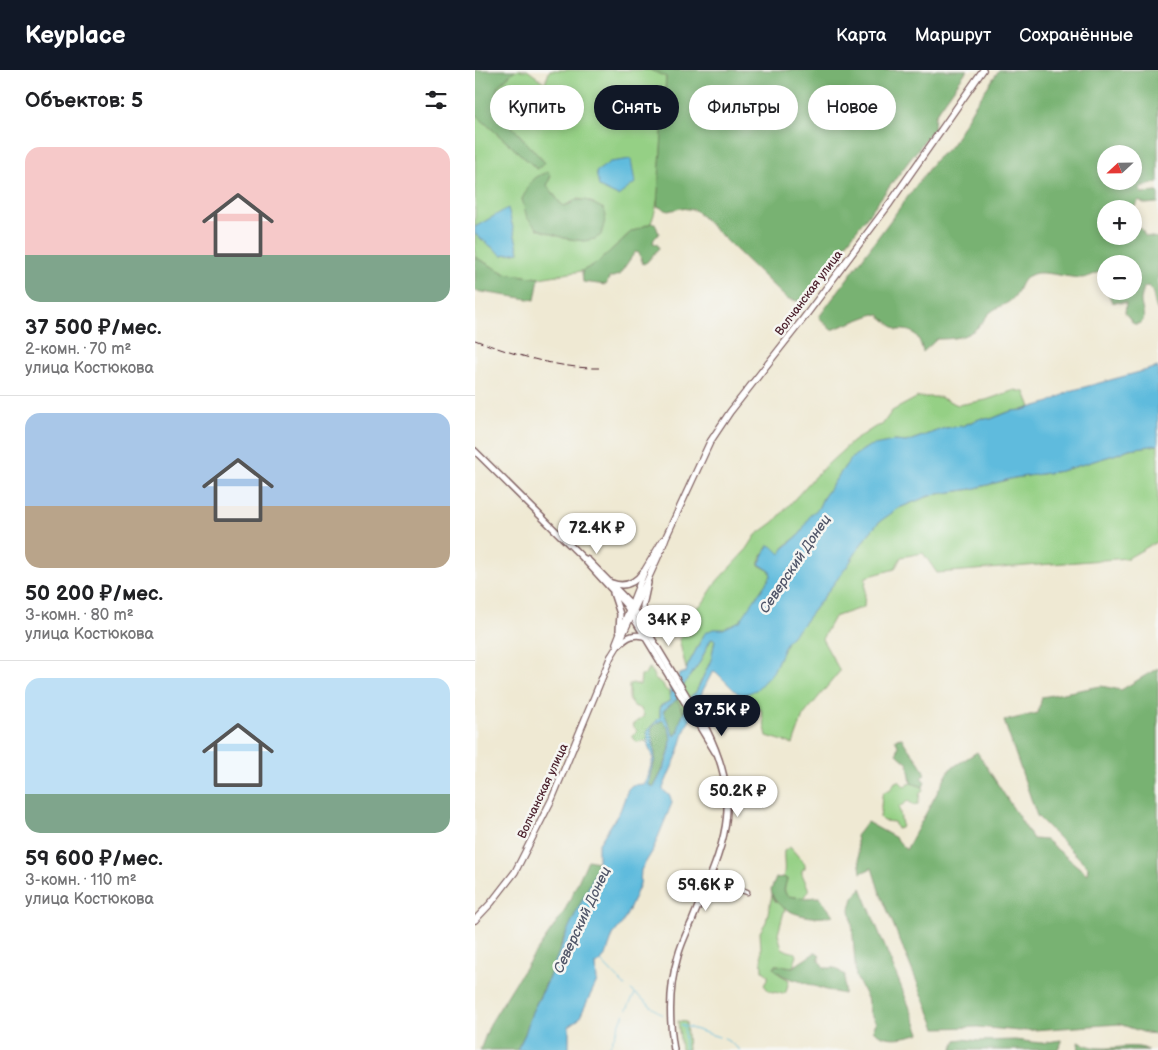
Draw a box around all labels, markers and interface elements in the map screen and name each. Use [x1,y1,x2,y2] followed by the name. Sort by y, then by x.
[25,21,126,50] text: Keyplace
[836,25,887,46] text: Карта
[915,25,991,46] text: Маршрут
[1019,25,1133,46] text: Сохранённые
[490,85,584,130] chip: Купить
[594,85,679,130] chip: Снять
[689,85,798,130] chip: Фильтры
[808,85,896,130] chip: Новое
[422,86,450,114] icon: filters
[25,88,143,113] text: Объектов: 5
[1097,145,1143,190] north arrow
[1097,145,1142,300] map controls
[193,180,283,270] icon: home
[1097,200,1142,245] button: +
[772,247,846,339] street label: Волчанская улица
[1097,255,1142,300] button: −
[25,315,162,340] text: 37 500 ₽/мес.
[25,340,131,359] text: 2-комн. · 70 m²
[25,359,154,378] text: улица Костюкова
[193,445,283,535] icon: home
[756,511,834,617] water label: Северский Донец
[551,512,643,555] pin: 72.4K ₽
[569,519,625,538] text: 72.4K ₽
[25,581,163,606] text: 50 200 ₽/мес.
[634,604,704,647] pin: 34K ₽
[25,606,134,625] text: 3-комн. · 80 m²
[647,611,691,630] text: 34K ₽
[25,625,154,644] text: улица Костюкова
[676,694,768,737] pin: 37.5K ₽
[694,701,750,720] text: 37.5K ₽
[193,710,283,800] icon: home
[514,741,572,841] street label: Волчанская улица
[692,776,784,818] pin: 50.2K ₽
[710,782,766,801] text: 50.2K ₽
[25,846,163,871] text: 59 600 ₽/мес.
[550,864,614,976] water label: Северский Донец
[660,870,752,912] pin: 59.6K ₽
[25,871,137,890] text: 3-комн. · 110 m²
[678,876,734,895] text: 59.6K ₽
[25,890,154,909] text: улица Костюкова

